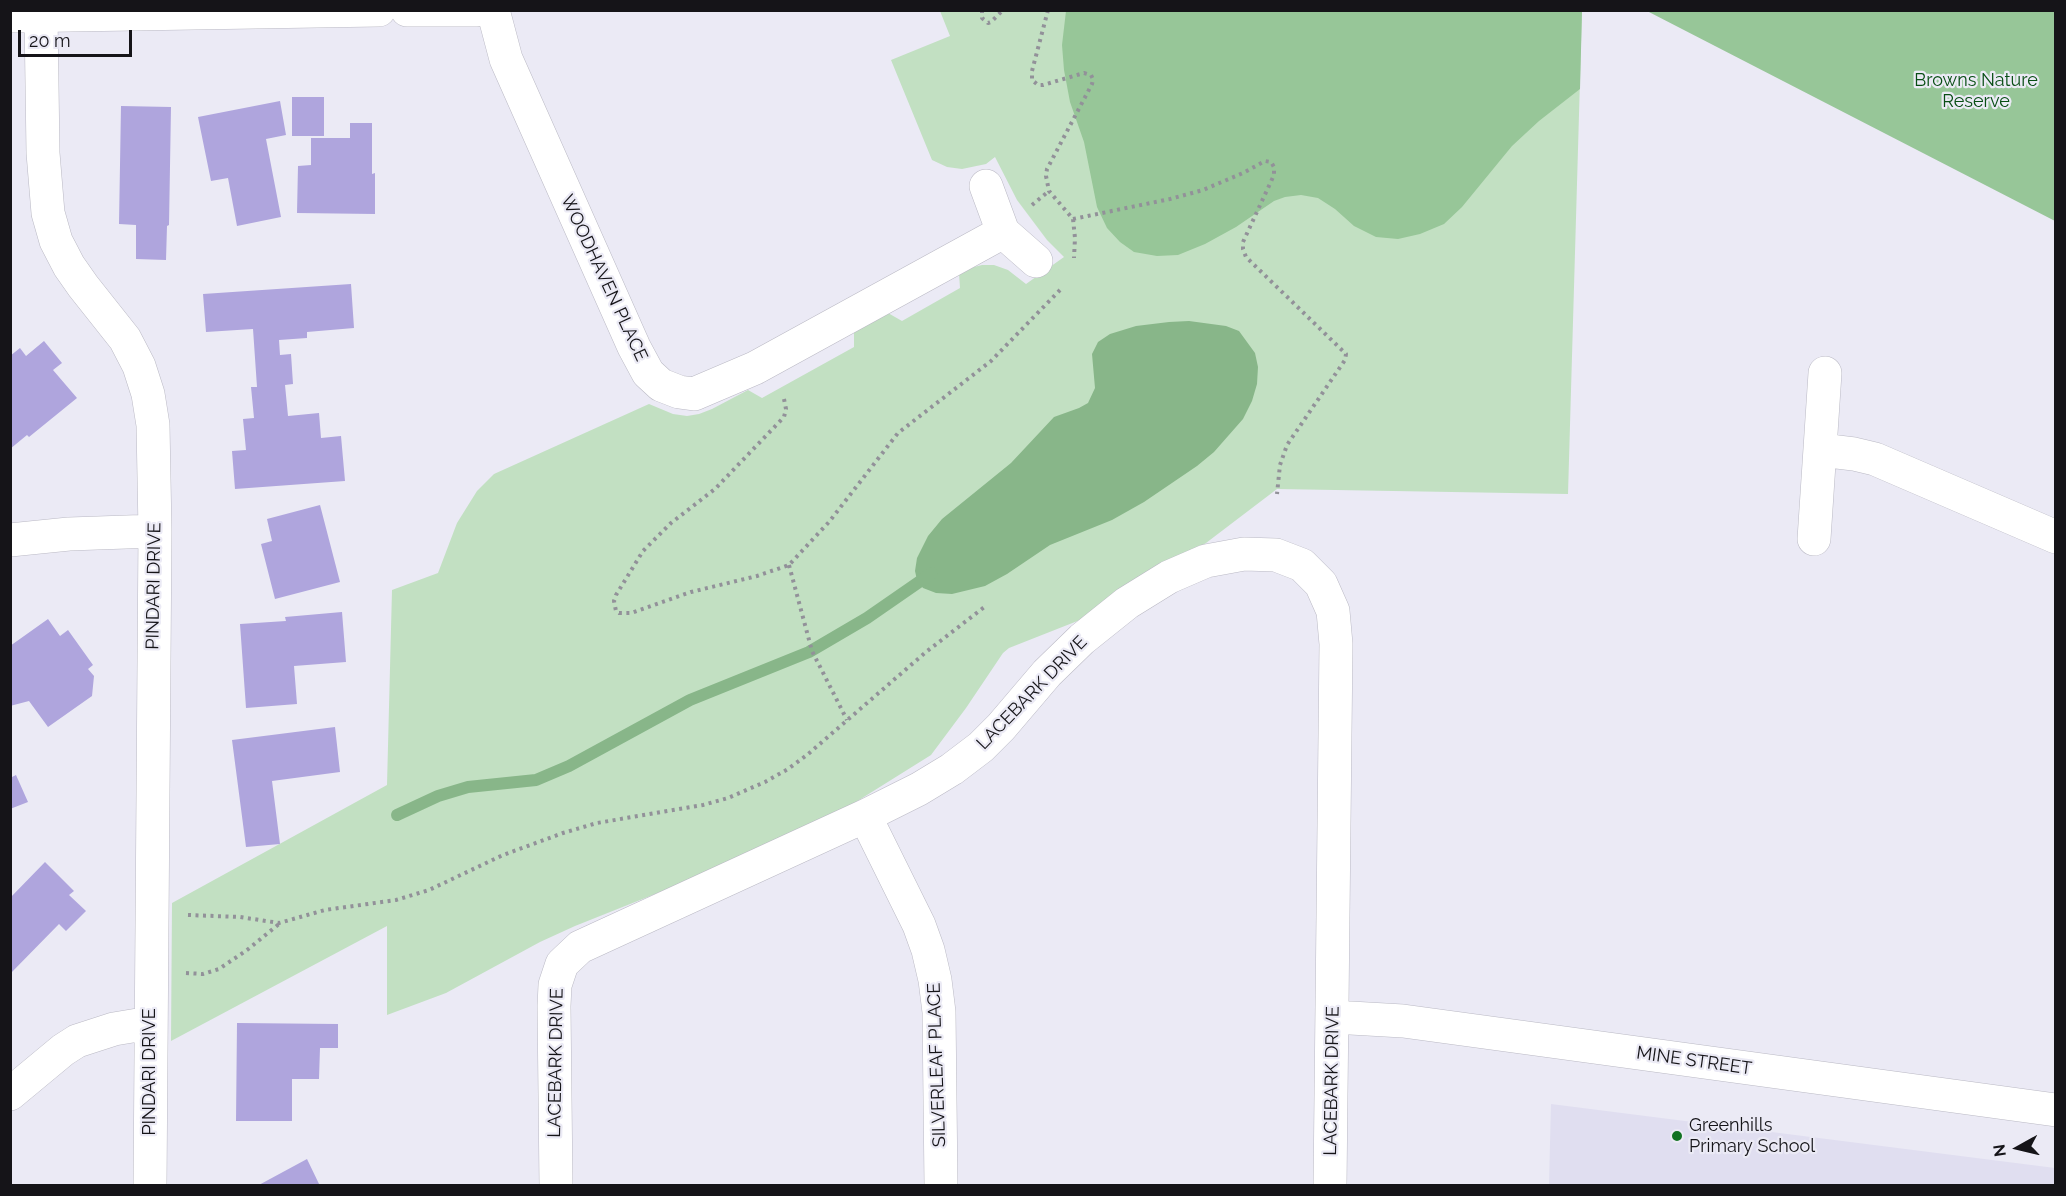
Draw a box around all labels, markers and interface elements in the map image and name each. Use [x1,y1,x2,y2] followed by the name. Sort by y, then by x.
[21,18,135,56] scale bar
[29,30,71,51] text: 20 m
[1914,70,2038,112] park label: Browns Nature Reserve
[556,191,652,365] street label: WOODHAVEN PLACE
[142,522,166,650] street label: PINDARI DRIVE
[972,632,1092,754] street label: LACEBARK DRIVE
[923,982,951,1148] street label: SILVERLEAF PLACE
[544,988,568,1138] street label: LACEBARK DRIVE
[1320,1006,1344,1156] street label: LACEBARK DRIVE
[139,1008,161,1136] street label: PINDARI DRIVE
[1635,1042,1753,1080] street label: MINE STREET
[1689,1115,1815,1158] place label: Greenhills Primary School
[1988,1118,2048,1178] north arrow
[1670,1129,1684,1143] marker: Greenhills Primary School
[1989,1143,2010,1158] text: N

